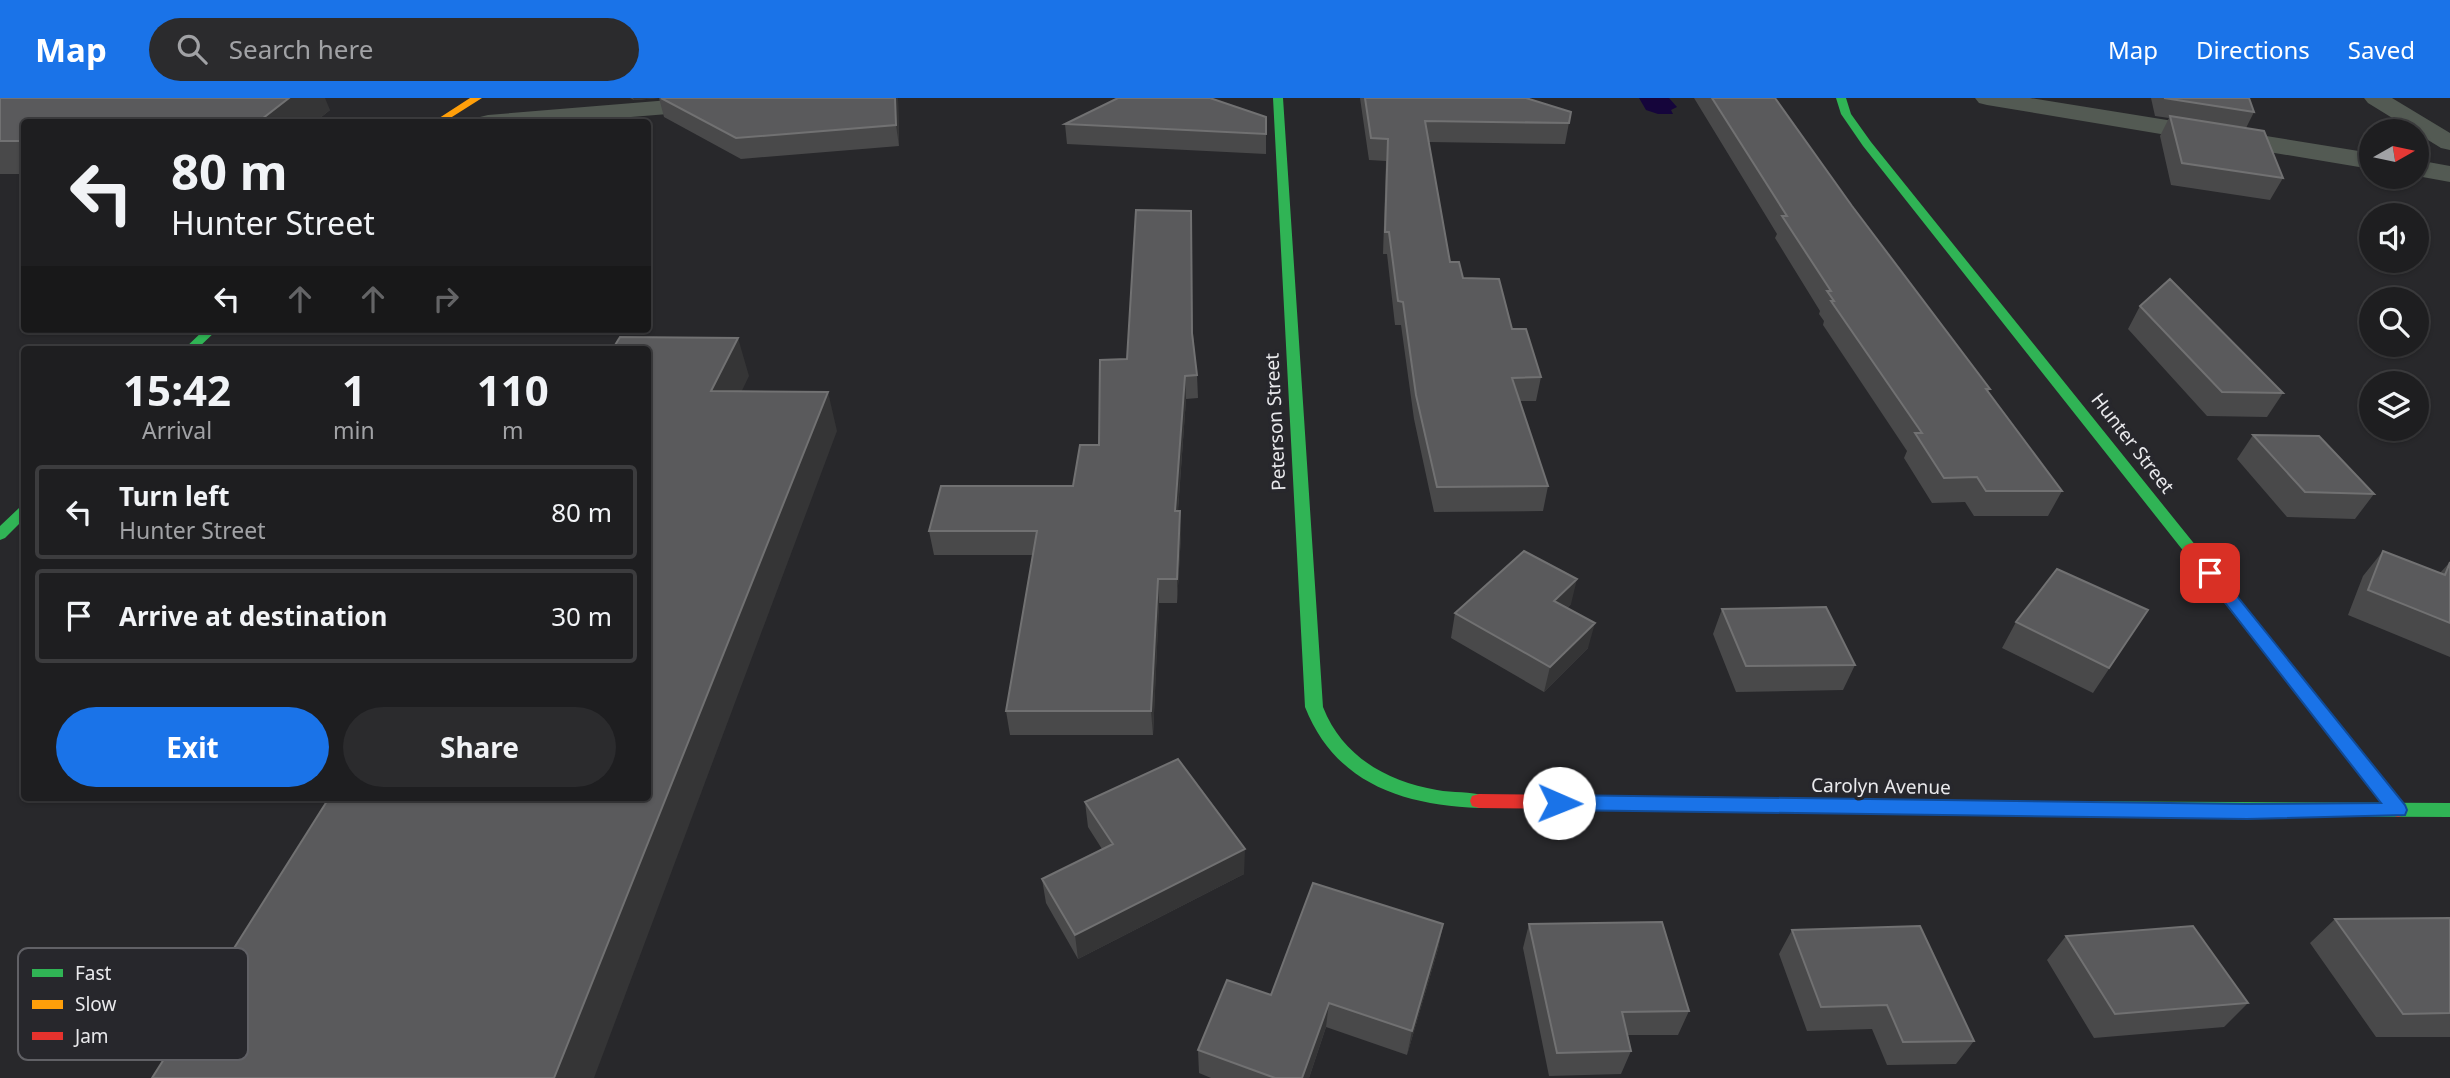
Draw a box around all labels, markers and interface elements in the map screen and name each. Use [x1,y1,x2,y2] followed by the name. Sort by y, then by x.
[149,18,639,81] search box
[35,27,107,72] text: Map
[173,30,211,68] icon: search
[229,31,373,67] text: Search here
[2108,33,2158,66] text: Map
[2196,33,2310,66] text: Directions
[2348,33,2415,66] text: Saved
[2359,119,2429,189] north arrow
[2359,119,2429,441] map controls
[171,138,288,204] text: 80 m
[56,147,147,238] icon: left
[171,201,375,244] text: Hunter Street
[2359,203,2429,273] button: sound
[208,280,246,318] icon: left
[281,280,319,318] icon: ahead
[354,280,392,318] icon: ahead
[427,280,465,318] icon: right
[2359,287,2429,357] button: search
[1258,352,1292,492] street label: Peterson Street
[123,361,231,418] text: 15:42
[342,361,366,418] text: 1
[477,361,549,418] text: 110
[2359,371,2429,441] button: layers
[2086,387,2181,499] street label: Hunter Street
[142,414,212,446] text: Arrival
[333,414,375,446] text: min
[502,414,524,446] text: m
[119,478,230,514] text: Turn left
[60,493,98,531] icon: left
[551,494,612,530] text: 80 m
[119,514,265,546] text: Hunter Street
[2180,543,2240,603] pin
[2191,554,2229,592] icon: arrive
[60,597,98,635] icon: arrive
[119,598,388,634] text: Arrive at destination
[551,598,612,634] text: 30 m
[56,707,329,787] button: Exit
[343,707,616,787] button: Share
[1522,766,1596,840] position arrow
[1811,772,1951,800] street label: Carolyn Avenue
[18,948,248,1060] legend
[75,960,112,986] text: Fast
[75,991,116,1017] text: Slow
[73,1023,109,1049] text: Jam

